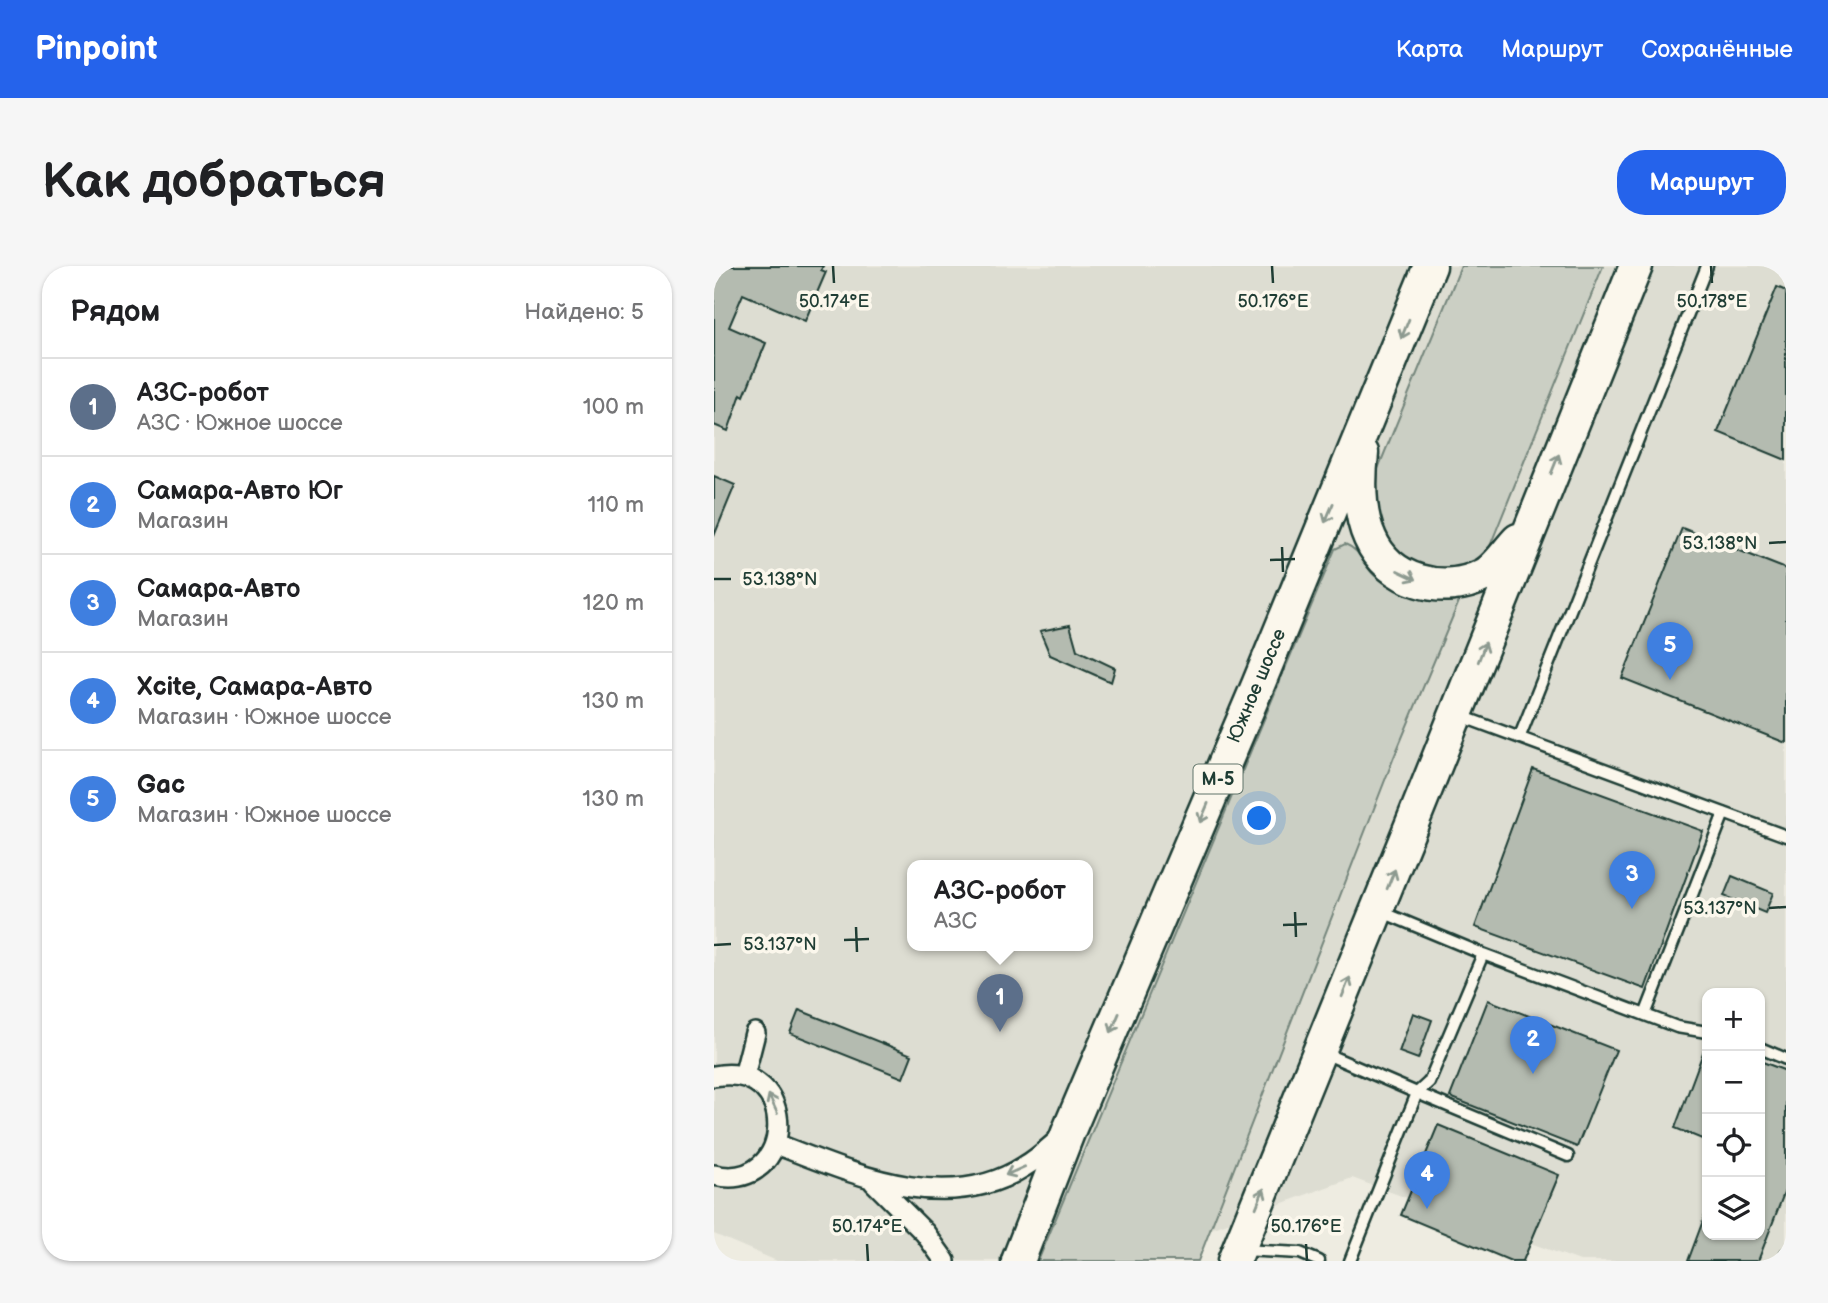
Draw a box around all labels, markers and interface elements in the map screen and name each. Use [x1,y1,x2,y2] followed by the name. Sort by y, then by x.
[35,29,157,69] text: Pinpoint
[1396,35,1463,64] text: Карта
[1501,35,1603,64] text: Маршрут
[1641,35,1793,64] text: Сохранённые
[1617,150,1786,215] button: Маршрут
[42,153,386,212] text: Как добраться
[799,291,869,312] text: 50.174°E
[1237,291,1309,312] text: 50.176°E
[1677,291,1748,312] text: 50.178°E
[70,294,160,330] text: Рядом
[524,298,644,326] text: Найдено: 5
[1397,318,1410,340] one-way arrow
[137,378,269,409] text: АЗС-робот
[88,393,98,421] text: 1
[583,393,644,421] text: 100 m
[137,409,343,437] text: АЗС · Южное шоссе
[1549,453,1562,475] one-way arrow
[137,476,343,507] text: Самара-Авто Юг
[86,491,100,519] text: 2
[587,491,644,519] text: 110 m
[1322,502,1335,523] one-way arrow
[137,507,229,535] text: Магазин
[1682,533,1758,554] text: 53.138°N
[742,569,818,590] text: 53.138°N
[1396,569,1417,582] one-way arrow
[137,574,300,605] text: Самара-Авто
[86,589,100,617] text: 3
[583,589,644,617] text: 120 m
[137,605,229,633] text: Магазин
[1647,622,1693,680] pin: 5
[1223,625,1292,747] street label: Южное шоссе
[1477,641,1490,663] one-way arrow
[137,672,372,703] text: Xcite, Самара-Авто
[86,687,100,715] text: 4
[582,687,644,715] text: 130 m
[137,703,392,731] text: Магазин · Южное шоссе
[1194,765,1242,794] road number: М-5
[137,770,185,801] text: Gac
[86,785,100,813] text: 5
[582,785,644,813] text: 130 m
[137,801,392,829] text: Магазин · Южное шоссе
[1242,801,1276,835] your location
[1197,802,1210,823] one-way arrow
[1609,851,1655,909] pin: 3
[907,860,1093,951] popup
[1385,869,1398,890] one-way arrow
[934,876,1066,907] text: АЗС-робот
[1683,898,1757,919] text: 53.137°N
[934,907,977,935] text: АЗС
[743,934,817,955] text: 53.137°N
[977,974,1023,1032] pin: 1
[1341,977,1354,999] one-way arrow
[1702,988,1765,1240] map controls
[1702,988,1765,1051] button: +
[1108,1011,1121,1033] one-way arrow
[1510,1016,1556,1074] pin: 2
[1702,1051,1765,1114] button: −
[765,1094,779,1115] one-way arrow
[1702,1114,1765,1177] button: locate
[1404,1151,1450,1209] pin: 4
[1005,1165,1026,1178] one-way arrow
[1702,1177,1765,1240] button: layers
[1254,1187,1267,1209] one-way arrow
[832,1216,902,1237] text: 50.174°E
[1270,1216,1342,1237] text: 50.176°E

